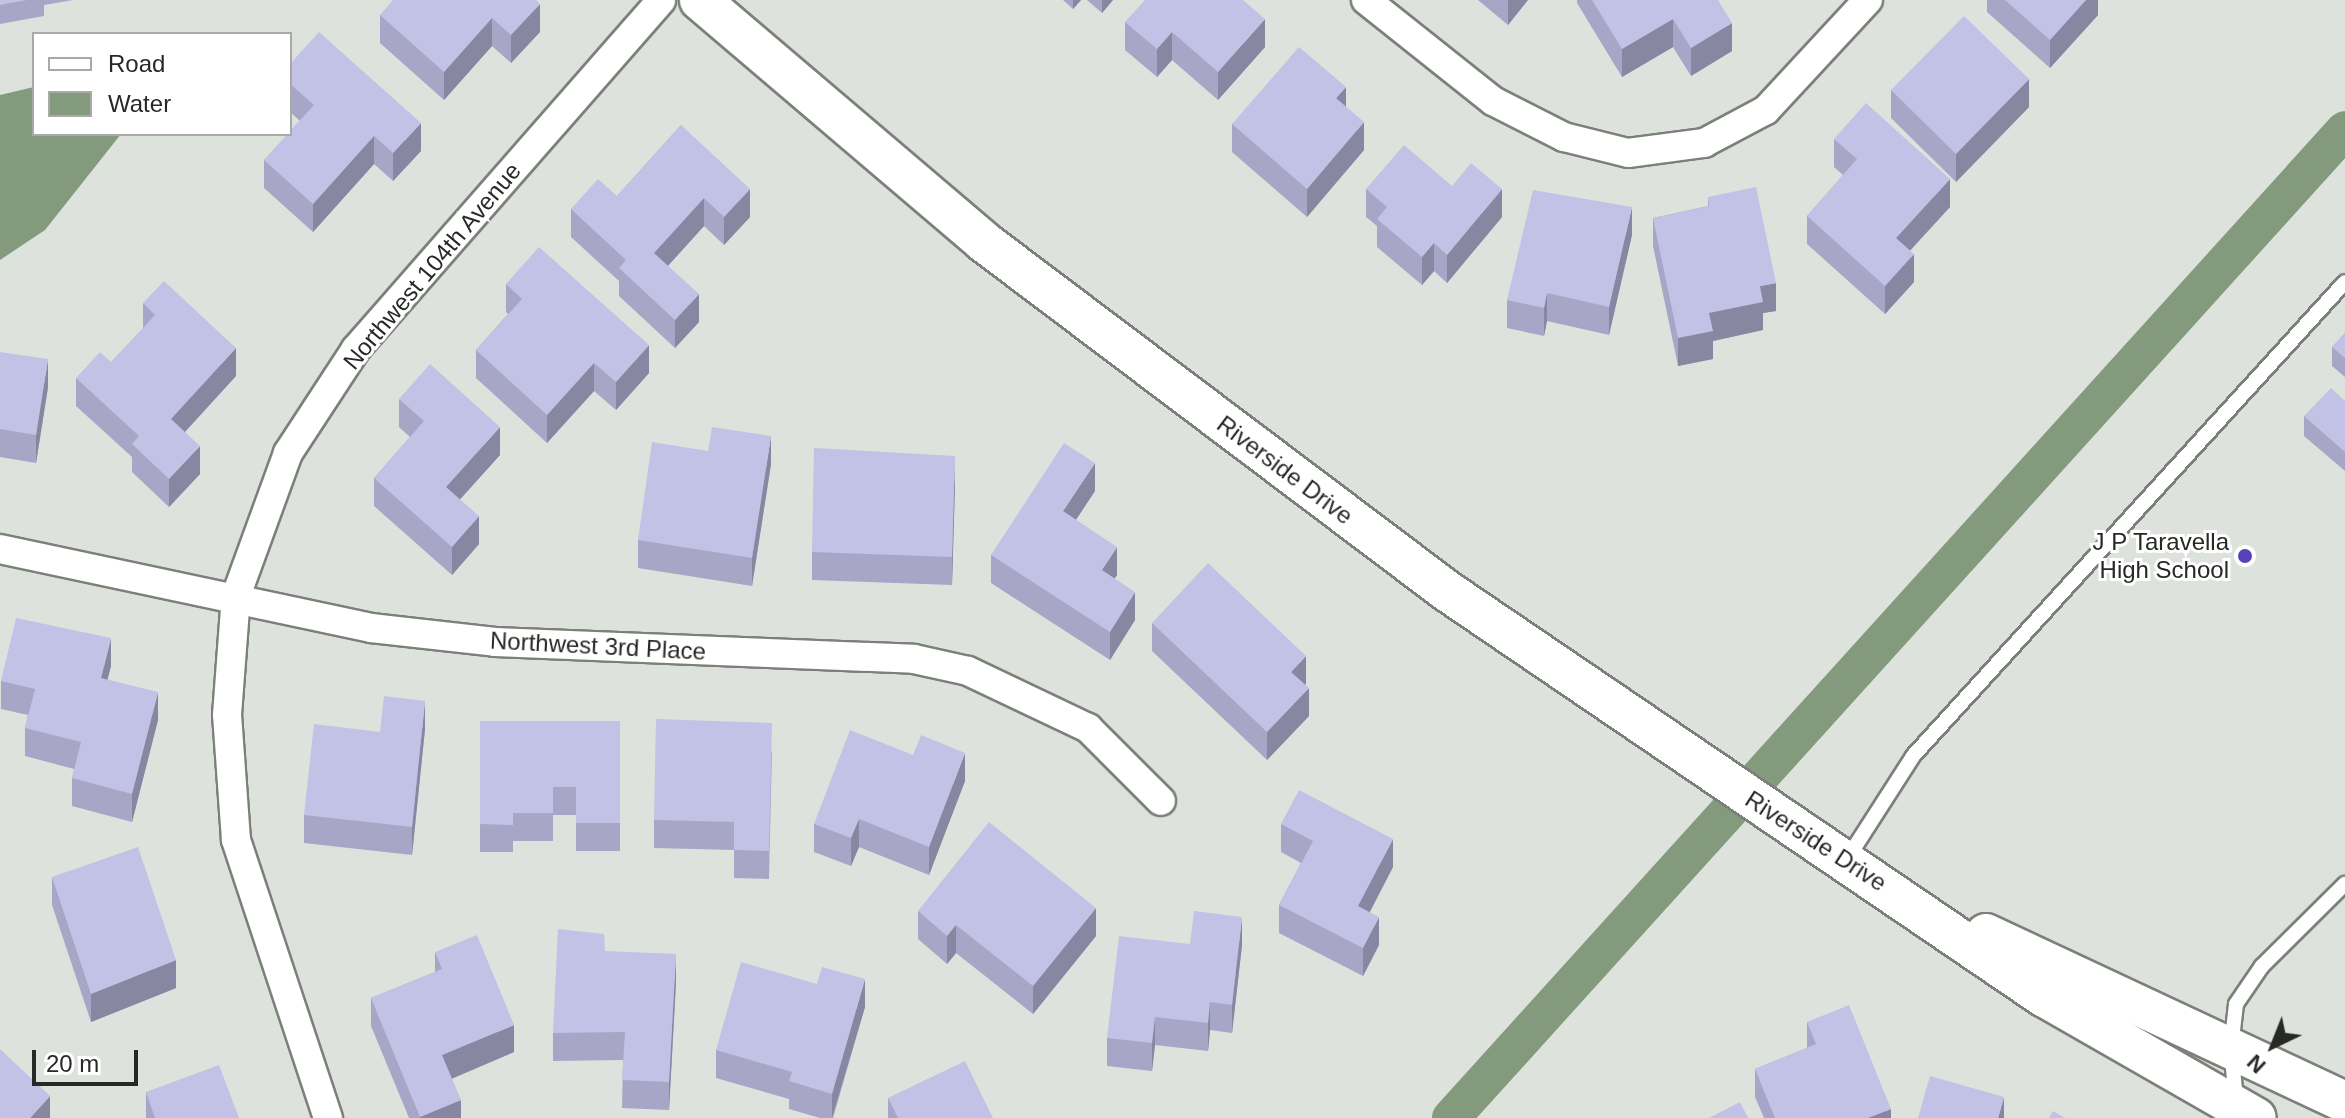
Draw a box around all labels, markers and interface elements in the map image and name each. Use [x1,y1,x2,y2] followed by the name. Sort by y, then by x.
[32,32,292,136] legend
[108,50,165,77] text: Road
[108,90,171,117] text: Water
[337,156,527,376] street label: Northwest 104th Avenue
[1211,410,1359,530] street label: Riverside Drive
[2092,528,2229,584] place label: J P Taravella High School
[2236,547,2254,565] marker: J P Taravella High School
[489,626,707,666] street label: Northwest 3rd Place
[1740,785,1892,897] street label: Riverside Drive
[2233,1006,2313,1086] north arrow
[36,1034,142,1084] scale bar
[2242,1049,2271,1078] text: N
[46,1050,99,1077] text: 20 m

